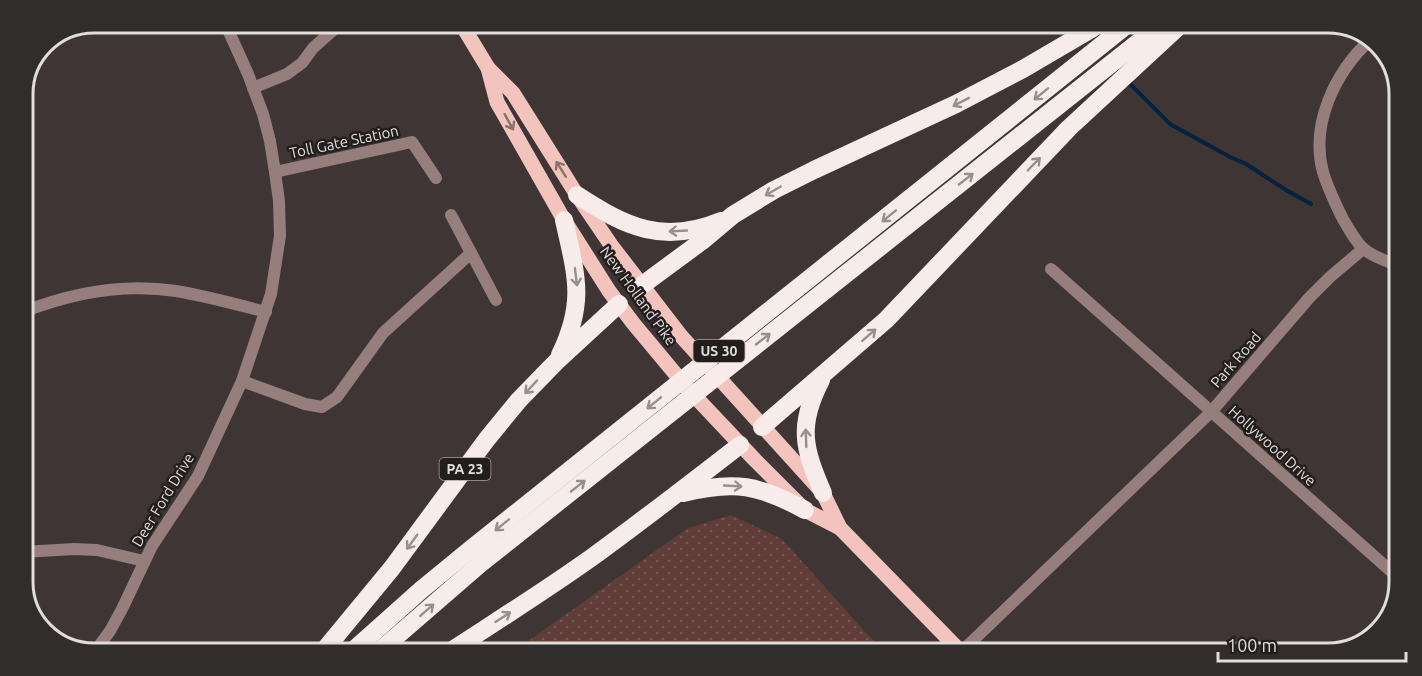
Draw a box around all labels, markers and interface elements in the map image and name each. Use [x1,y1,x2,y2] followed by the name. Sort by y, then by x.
[1033,88,1049,101] one-way arrow
[953,96,971,108] one-way arrow
[504,113,515,131] one-way arrow
[288,122,400,161] street label: Toll Gate Station
[1026,157,1041,172] one-way arrow
[554,161,566,178] one-way arrow
[957,172,973,185] one-way arrow
[765,185,782,197] one-way arrow
[881,209,897,222] one-way arrow
[668,226,688,237] one-way arrow
[597,243,680,348] street label: New Holland Pike
[570,267,581,286] one-way arrow
[861,328,876,342] one-way arrow
[1207,329,1264,391] street label: Park Road
[755,332,771,345] one-way arrow
[694,340,744,362] road number: US 30
[524,380,538,395] one-way arrow
[646,396,662,409] one-way arrow
[1225,402,1319,489] street label: Hollywood Drive
[801,429,812,448] one-way arrow
[128,450,197,550] street label: Deer Ford Drive
[440,458,490,480] road number: PA 23
[570,480,586,493] one-way arrow
[723,481,743,492] one-way arrow
[494,518,510,531] one-way arrow
[405,533,418,549] one-way arrow
[419,603,434,617] one-way arrow
[494,610,511,622] one-way arrow
[1218,625,1406,663] scale bar
[1227,635,1277,655] text: 100 m

